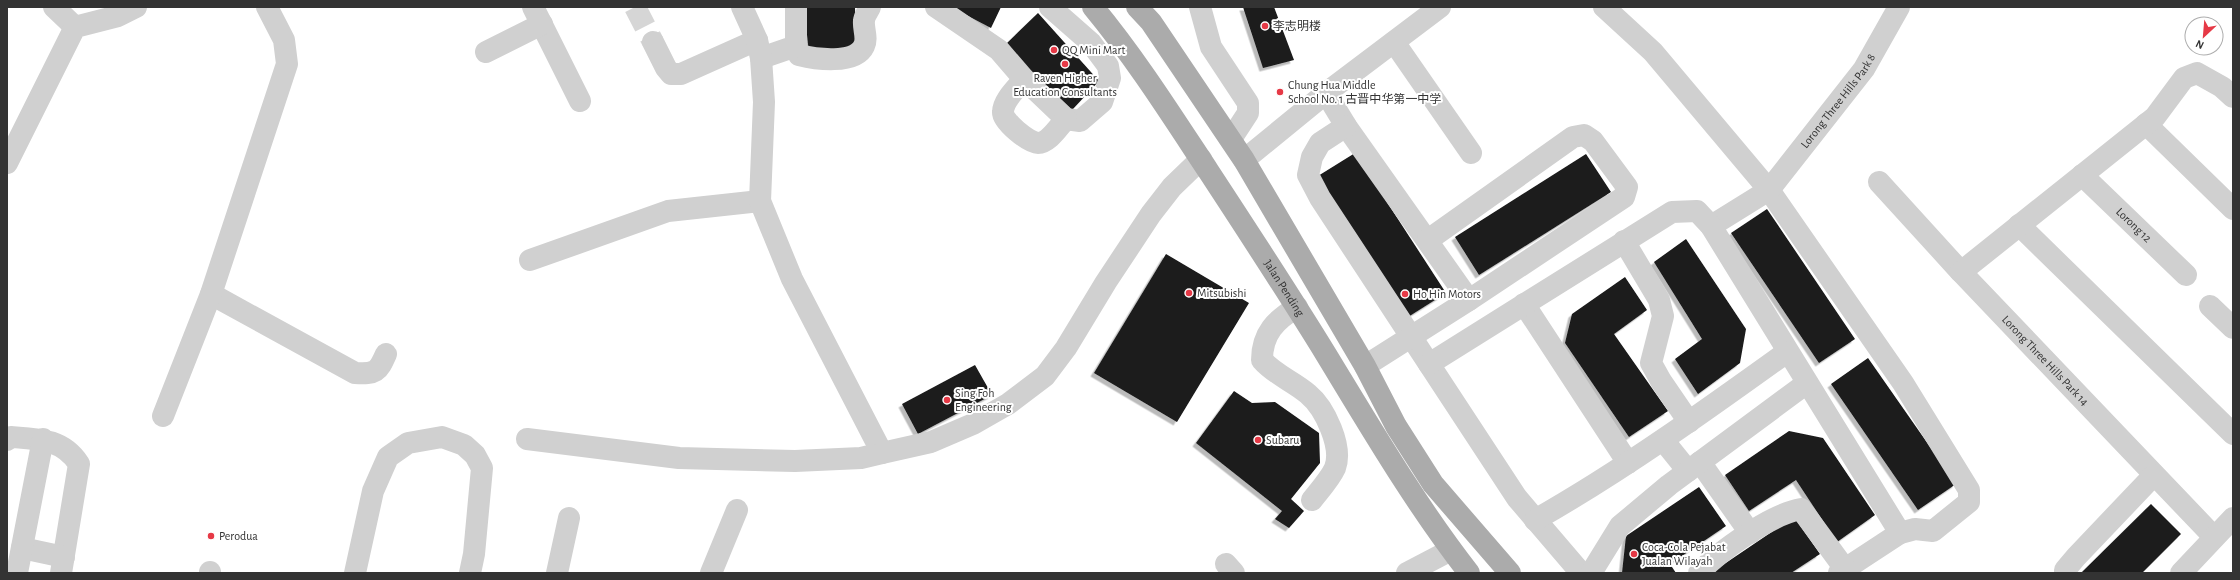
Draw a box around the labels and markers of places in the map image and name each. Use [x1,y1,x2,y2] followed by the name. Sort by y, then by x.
[1273,20,1321,32] place label: 李志明楼
[1260,21,1270,31] marker: 李志明楼
[1062,44,1125,57] place label: QQ Mini Mart
[1049,45,1059,55] marker: QQ Mini Mart
[1060,59,1070,69] marker: Raven Higher Education Consultants
[1013,72,1117,98] place label: Raven Higher Education Consultants
[1288,79,1441,105] place label: Chung Hua Middle School No. 1 古晋中华第一中学
[1275,87,1285,97] marker: Chung Hua Middle School No. 1 古晋中华第一中学
[1197,287,1246,299] place label: Mitsubishi
[1184,288,1194,298] marker: Mitsubishi
[1413,288,1481,300] place label: Ho Hin Motors
[1400,289,1410,299] marker: Ho Hin Motors
[955,387,1012,413] place label: Sing Foh Engineering
[942,395,952,405] marker: Sing Foh Engineering
[1266,434,1299,446] place label: Subaru
[1253,435,1263,445] marker: Subaru
[219,530,258,542] place label: Perodua
[206,531,216,541] marker: Perodua
[1642,541,1726,568] place label: Coca-Cola Pejabat Jualan Wilayah
[1629,549,1639,559] marker: Coca-Cola Pejabat Jualan Wilayah

